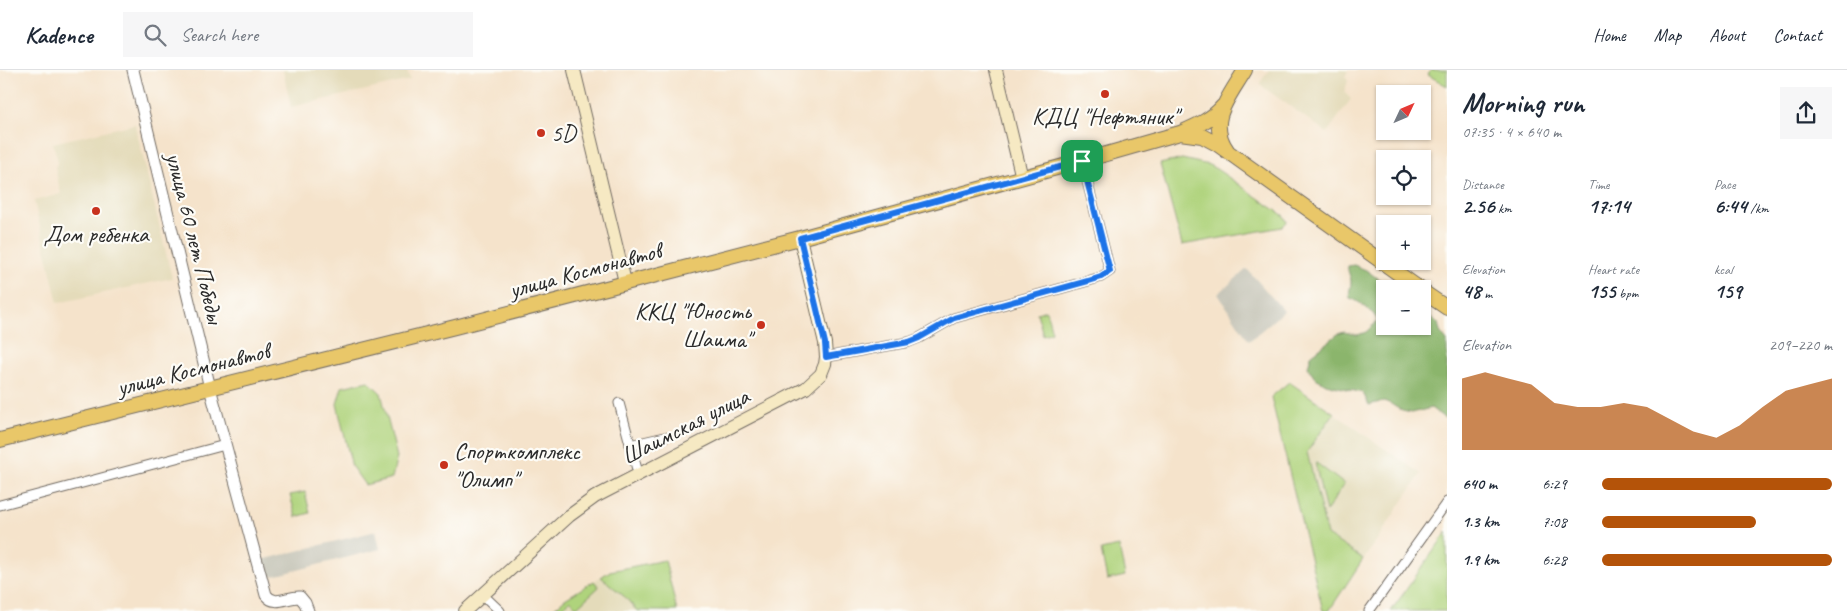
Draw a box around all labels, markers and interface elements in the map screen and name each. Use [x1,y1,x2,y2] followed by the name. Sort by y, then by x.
[123,12,473,57] search box
[25,20,93,50] text: Kadence
[141,21,169,49] icon: search
[181,23,258,47] text: Search here
[1593,24,1626,46] text: Home
[1654,24,1681,46] text: Map
[1709,24,1745,46] text: About
[1773,24,1822,46] text: Contact
[1376,85,1431,140] north arrow
[1376,85,1431,335] map controls
[1462,85,1584,120] text: Morning run
[1780,87,1832,139] button: share
[1099,88,1111,100] marker: КДЦ "Нефтяник"
[1032,101,1183,131] place label: КДЦ "Нефтяник"
[551,118,578,148] place label: 5D
[1462,122,1561,142] text: 07:35 · 4 × 640 m
[535,127,547,139] marker: 5D
[1061,140,1103,182] pin
[1068,147,1096,175] icon: arrive
[159,148,231,329] street label: улица 60 лет Победы
[1376,150,1431,205] button: locate
[1462,176,1504,193] text: Distance
[1588,176,1609,193] text: Time
[1714,176,1736,193] text: Pace
[1462,193,1495,219] text: 2.56
[1588,193,1630,219] text: 17:14
[1714,193,1747,219] text: 6:44
[1495,200,1512,217] text: km
[1747,200,1769,217] text: /km
[90,205,102,217] marker: Дом ребенка
[1376,215,1431,270] button: +
[44,219,150,249] place label: Дом ребенка
[504,234,668,305] street label: улица Космонавтов
[1462,261,1505,278] text: Elevation
[1588,261,1639,278] text: Heart rate
[1714,261,1733,278] text: kcal
[1462,278,1481,304] text: 48
[1588,278,1616,304] text: 155
[1714,278,1742,304] text: 159
[1376,280,1431,335] button: −
[1481,285,1492,302] text: m
[1616,285,1638,302] text: bpm
[635,296,756,354] place label: ККЦ "Юность Шаима"
[755,319,767,331] marker: ККЦ "Юность Шаима"
[112,335,276,403] street label: улица Космонавтов
[1462,335,1511,355] text: Elevation
[1769,335,1832,355] text: 209–220 m
[616,380,755,471] street label: Шаимская улица
[454,436,581,494] place label: Спорткомплекс "Олимп"
[438,459,450,471] marker: Спорткомплекс "Олимп"
[1462,474,1497,494] text: 640 m
[1542,474,1567,494] text: 6:29
[1462,512,1499,532] text: 1.3 km
[1542,512,1567,532] text: 7:08
[1462,550,1499,570] text: 1.9 km
[1542,550,1567,570] text: 6:28

